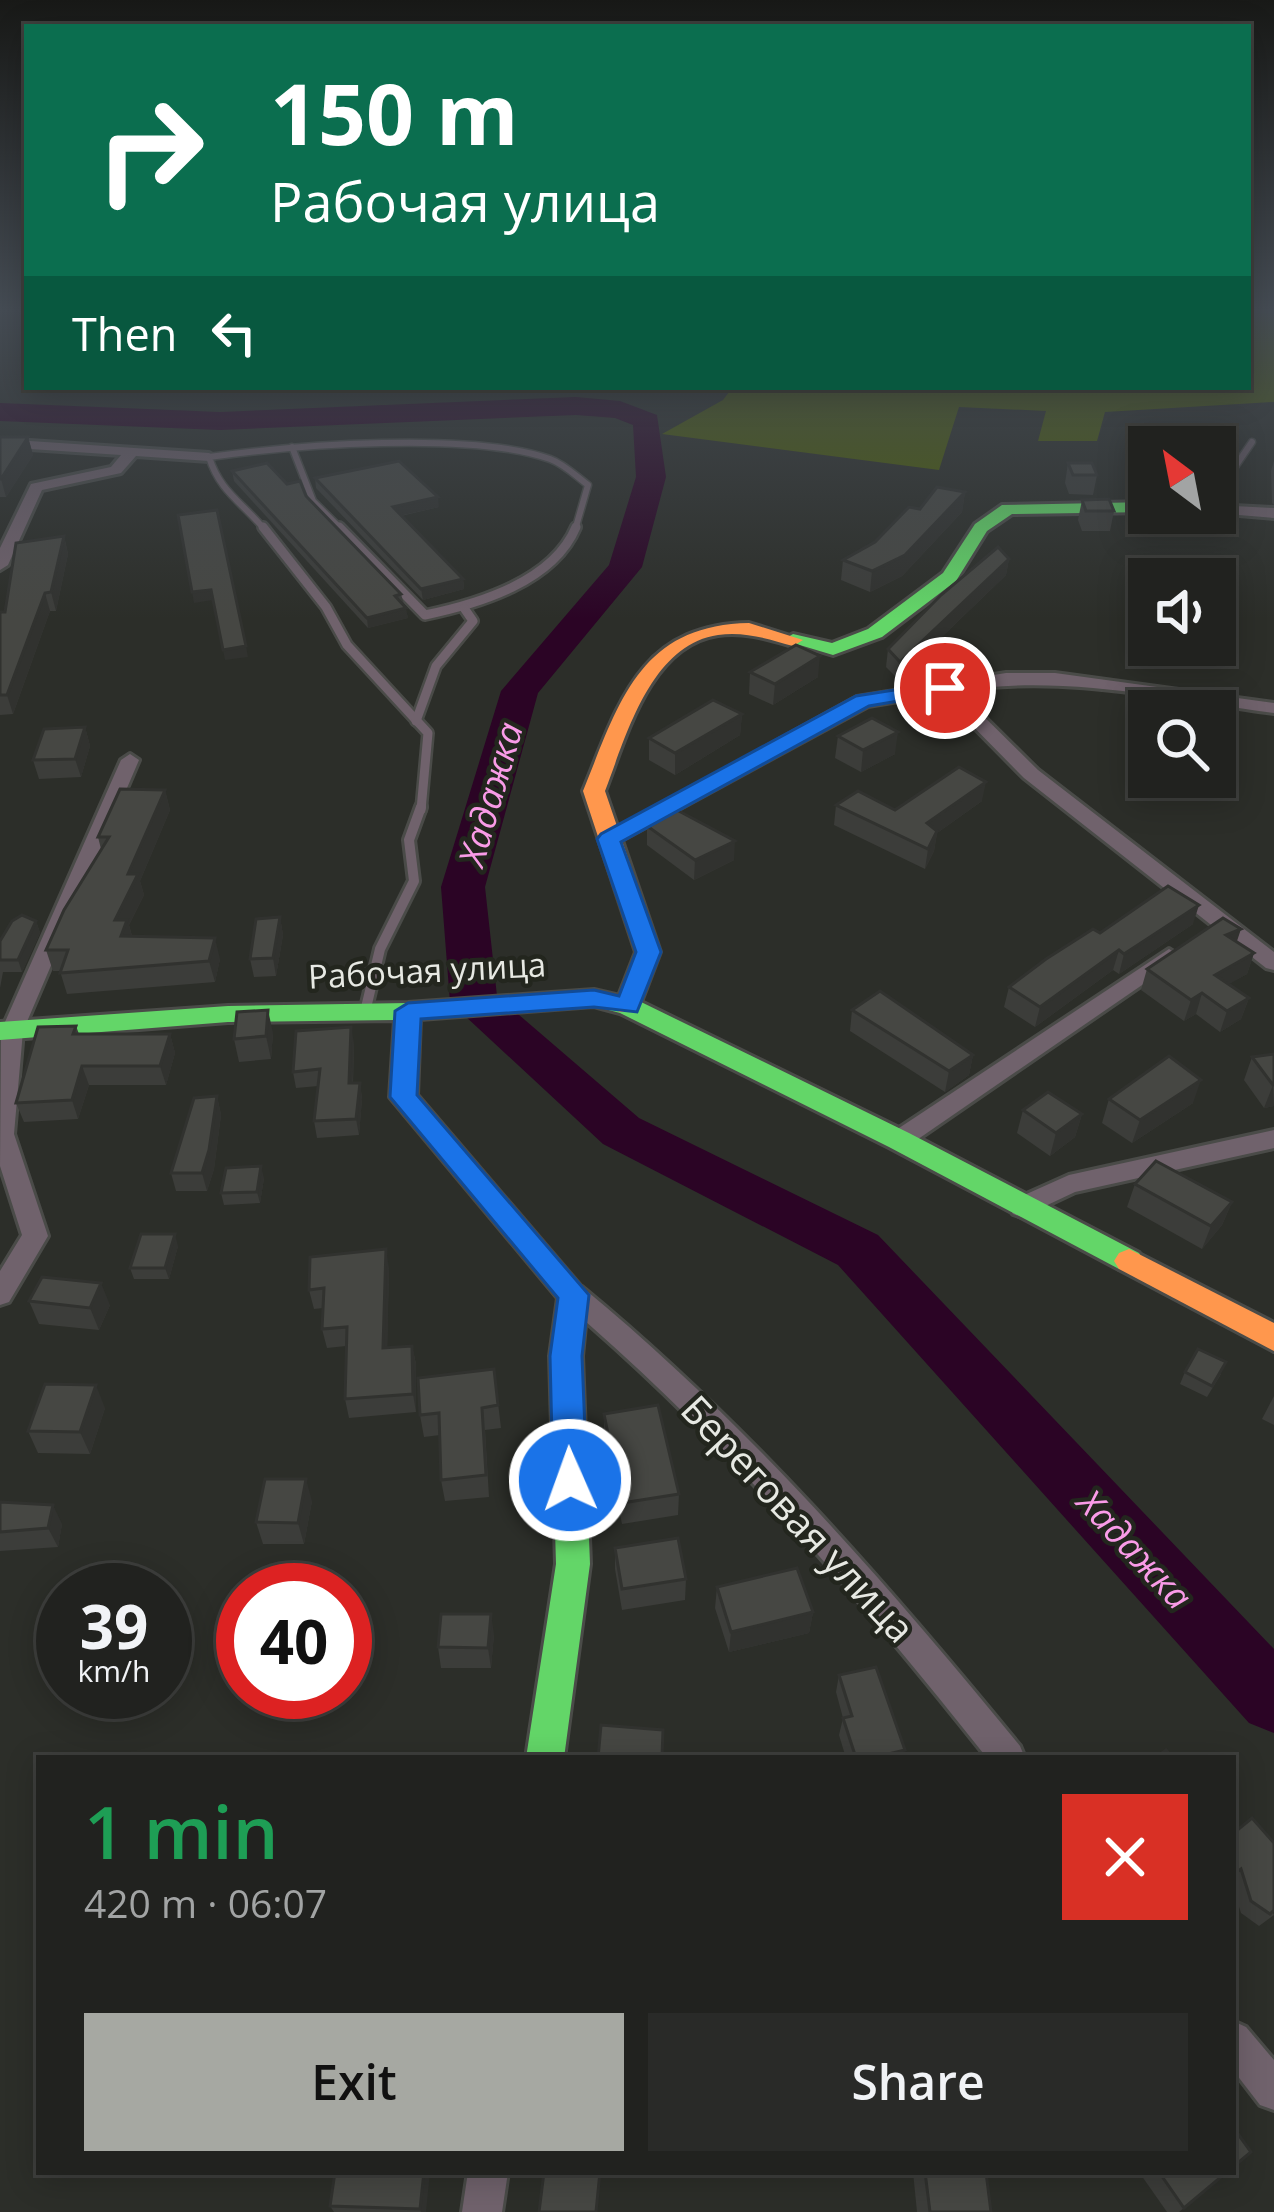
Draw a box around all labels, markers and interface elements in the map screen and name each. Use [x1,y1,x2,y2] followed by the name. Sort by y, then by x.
[270,55,518,170] text: 150 m
[72,72,228,228] icon: right
[270,164,660,238] text: Рабочая улица
[201,300,267,366] icon: left
[72,303,177,364] text: Then
[1128,426,1236,534] north arrow
[1128,426,1236,798] map controls
[1128,558,1236,666] button: sound
[894,637,996,739] pin
[912,655,978,721] icon: arrive
[1128,690,1236,798] button: search
[446,716,534,873] water label: Хадажка
[307,941,547,999] street label: Рабочая улица
[670,1383,928,1653] street label: Береговая улица
[507,1417,633,1543] position arrow
[1066,1477,1203,1620] water label: Хадажка
[216,1563,372,1719] speed limit sign: 40
[80,1585,148,1667] text: 39
[78,1650,150,1691] text: km/h
[84,1782,278,1880] text: 1 min
[1062,1794,1188,1920] button: close
[84,1876,327,1929] text: 420 m · 06:07
[84,2013,624,2151] button: Exit
[648,2013,1188,2151] button: Share

